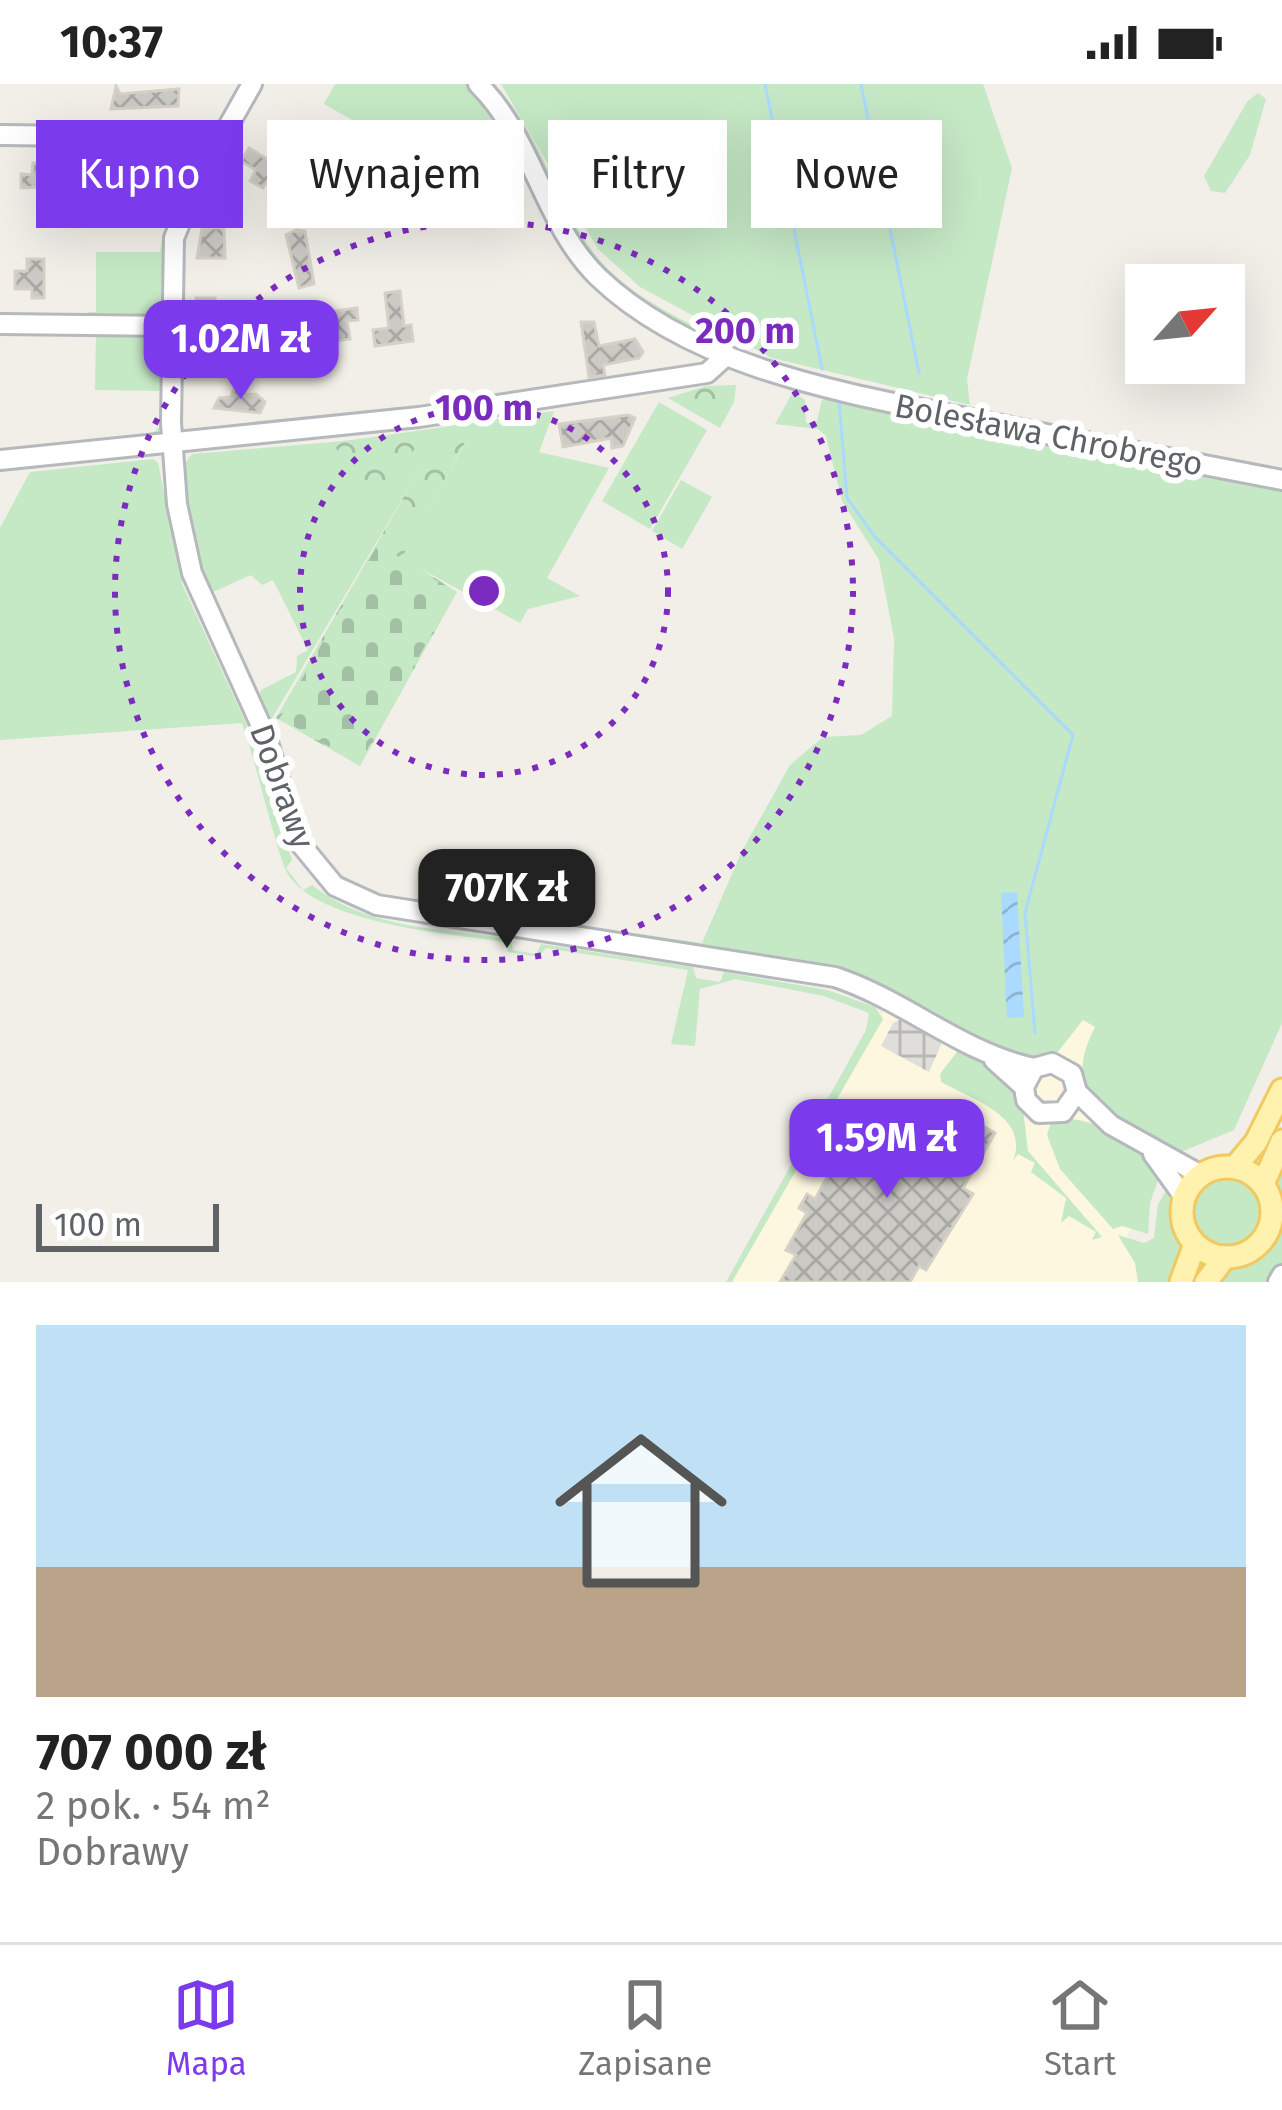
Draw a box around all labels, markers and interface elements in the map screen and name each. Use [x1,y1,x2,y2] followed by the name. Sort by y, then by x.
[60,15,163,69] text: 10:37
[36,120,243,228] chip: Kupno
[267,120,524,228] chip: Wynajem
[548,120,727,228] chip: Filtry
[751,120,942,228] chip: Nowe
[1125,264,1245,384] north arrow
[1125,264,1245,384] map controls
[117,300,365,402] pin: 1.02M zł
[695,309,795,353] text: 200 m
[171,316,311,362] text: 1.02M zł
[891,385,1206,485] street label: Bolesława Chrobrego
[435,386,533,430] text: 100 m
[463,570,505,612] centre of rings
[241,719,323,854] street label: Dobrawy
[396,849,618,951] pin: 707K zł
[445,865,569,911] text: 707K zł
[763,1099,1011,1201] pin: 1.59M zł
[816,1115,958,1161] text: 1.59M zł
[36,1198,219,1251] scale bar
[54,1205,142,1245] text: 100 m
[533,1403,749,1619] icon: home
[36,1721,267,1783] text: 707 000 zł
[36,1783,271,1829] text: 2 pok. · 54 m²
[36,1829,189,1875] text: Dobrawy
[166,1972,247,2084] tab: Mapa
[578,1972,712,2084] tab: Zapisane
[1044,1972,1116,2084] tab: Start

